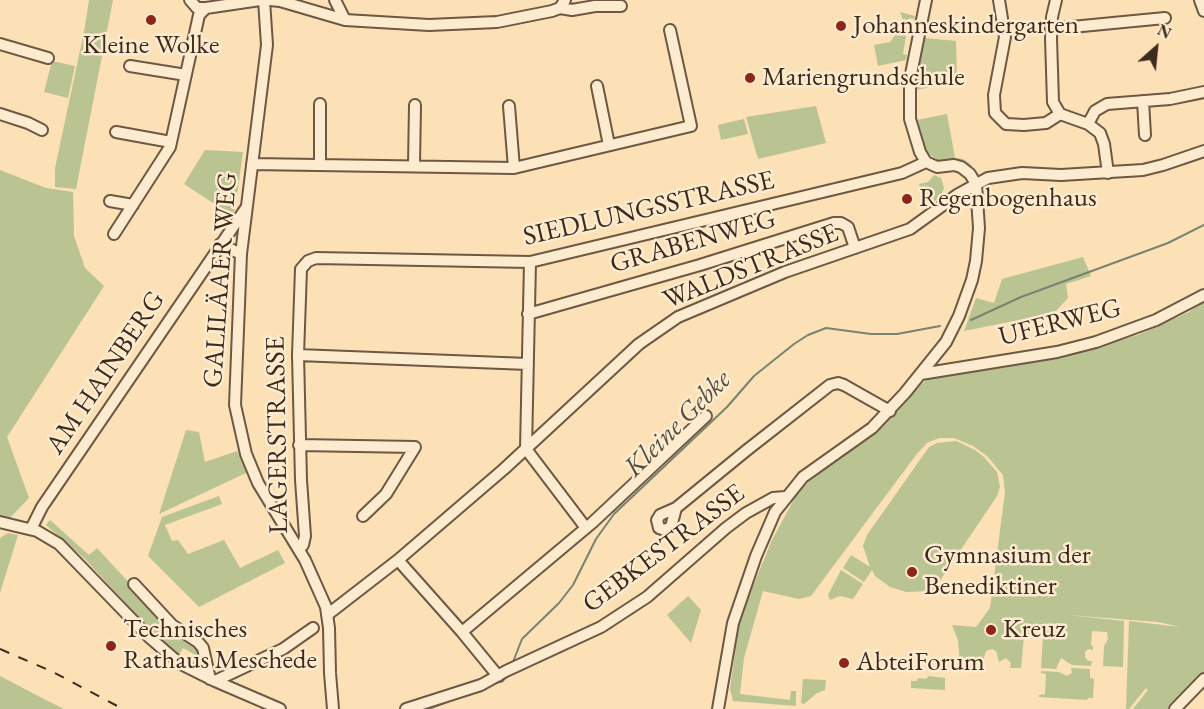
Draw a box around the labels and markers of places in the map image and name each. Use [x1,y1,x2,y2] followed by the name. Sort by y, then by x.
[853,10,1079,42] place label: Johanneskindergarten
[144,13,158,27] marker: Kleine Wolke
[834,19,848,33] marker: Johanneskindergarten
[83,30,219,62] place label: Kleine Wolke
[762,62,965,94] place label: Mariengrundschule
[743,71,757,85] marker: Mariengrundschule
[919,183,1097,215] place label: Regenbogenhaus
[900,192,914,206] marker: Regenbogenhaus
[924,540,1091,603] place label: Gymnasium der Benediktiner
[905,565,919,579] marker: Gymnasium der Benediktiner
[123,614,317,677] place label: Technisches Rathaus Meschede
[1003,614,1065,646] place label: Kreuz
[984,623,998,637] marker: Kreuz
[104,639,118,653] marker: Technisches Rathaus Meschede
[856,647,985,679] place label: AbteiForum
[837,656,851,670] marker: AbteiForum

